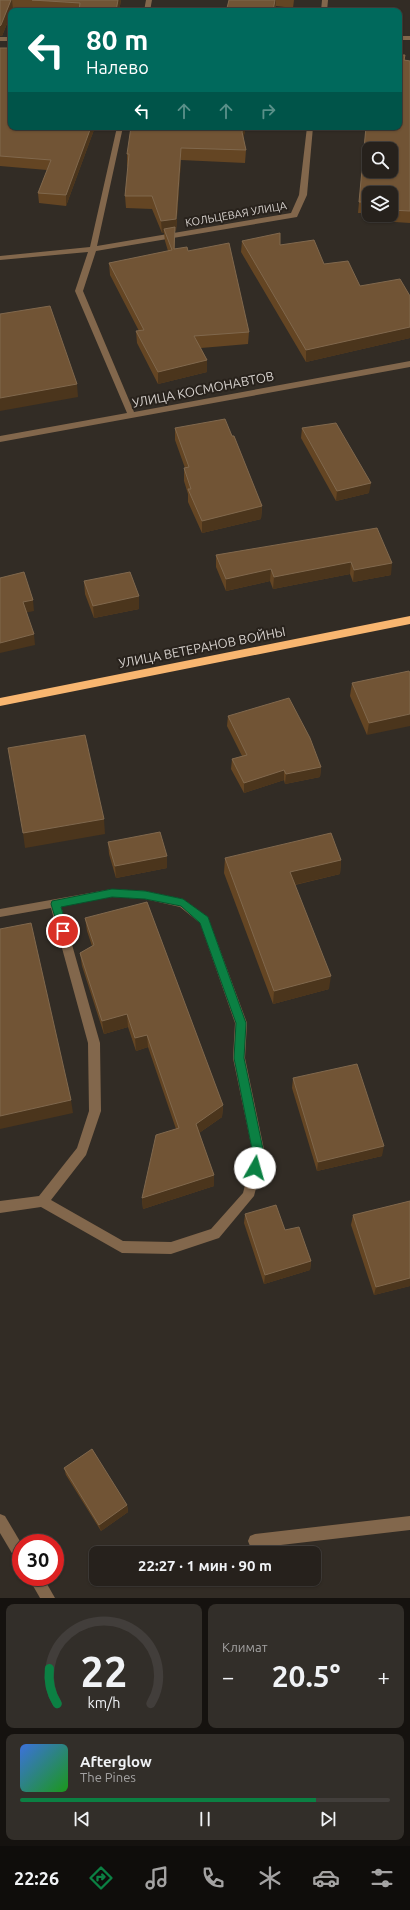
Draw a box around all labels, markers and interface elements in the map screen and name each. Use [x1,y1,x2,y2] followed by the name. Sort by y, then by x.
[20,24,72,76] icon: left
[86,24,148,55] text: 80 m
[86,57,149,77] text: Налево
[131,100,153,122] icon: left
[173,100,195,122] icon: ahead
[215,100,237,122] icon: ahead
[257,100,279,122] icon: right
[362,142,398,222] map controls
[362,142,398,178] button: search
[362,186,398,222] button: layers
[184,199,289,229] street label: КОЛЬЦЕВАЯ УЛИЦА
[131,368,275,410] street label: УЛИЦА КОСМОНАВТОВ
[117,624,287,670] street label: УЛИЦА ВЕТЕРАНОВ ВОЙНЫ
[46,914,80,948] pin
[52,920,74,942] icon: arrive
[234,1147,276,1189] position arrow
[12,1534,64,1586] speed limit sign: 30
[138,1557,272,1574] text: 22:27 · 1 мин · 90 m
[222,1640,267,1654] text: Климат
[81,1648,127,1695] text: 22
[272,1659,340,1693] text: 20.5°
[222,1664,234,1689] text: −
[378,1664,390,1689] text: +
[88,1695,120,1711] text: km/h
[80,1753,152,1770] text: Afterglow
[80,1770,136,1784] text: The Pines
[71,1808,93,1830] icon: previous
[194,1808,216,1830] icon: pause
[317,1808,339,1830] icon: next
[87,1864,115,1892] icon: directions
[143,1864,171,1892] icon: music
[199,1864,227,1892] icon: phone
[256,1864,284,1892] icon: climate
[312,1864,340,1892] icon: car
[368,1864,396,1892] icon: filters
[14,1868,59,1888] text: 22:26

